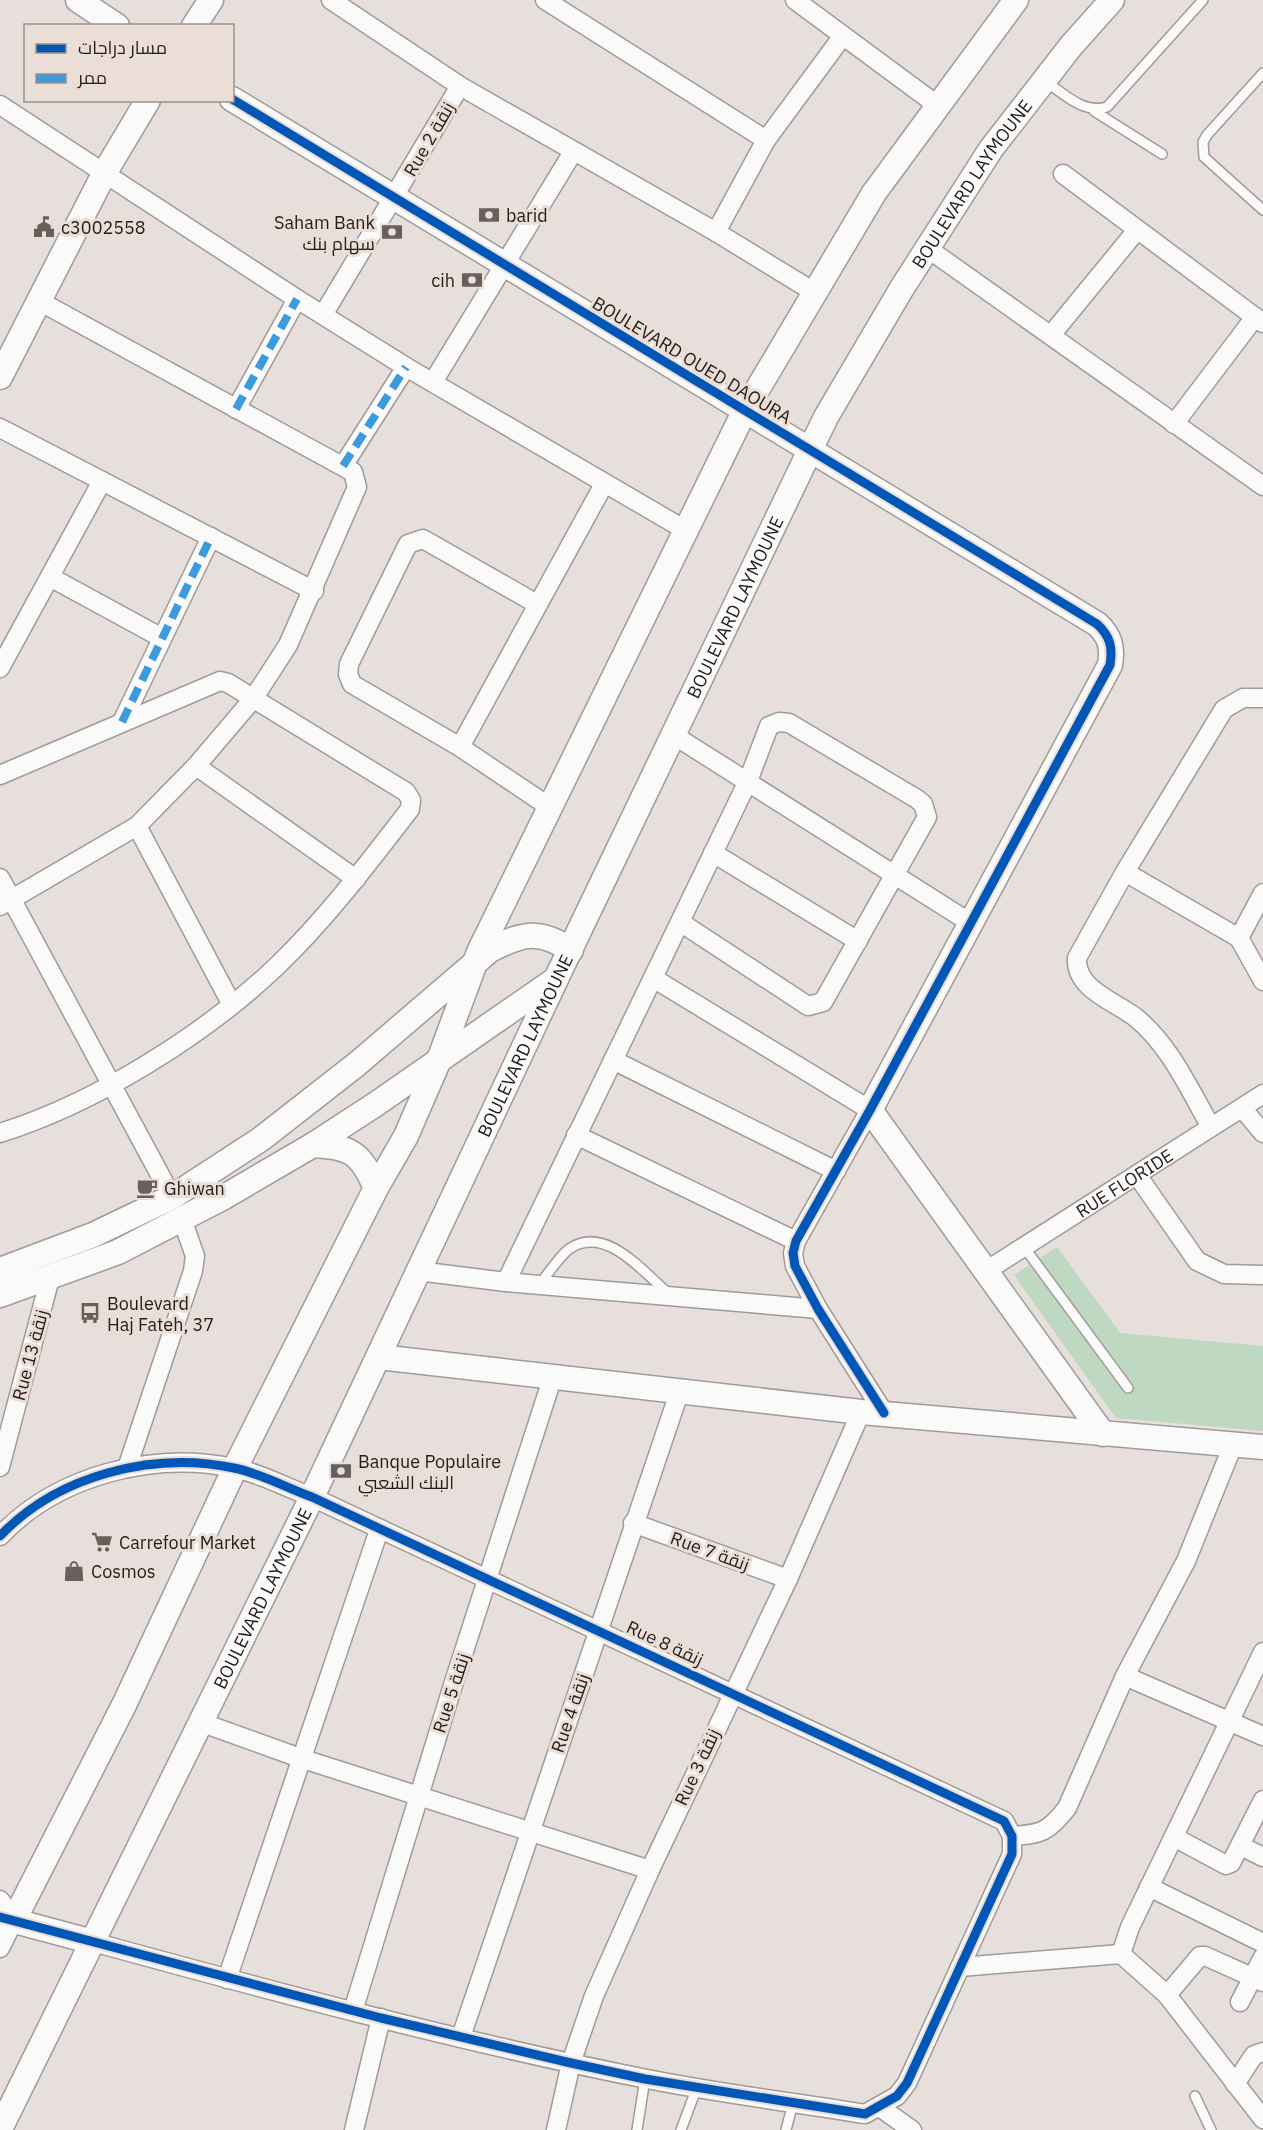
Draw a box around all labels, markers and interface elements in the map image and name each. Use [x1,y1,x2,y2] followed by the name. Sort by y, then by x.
[24,24,234,102] legend
[78,36,167,59] text: مسار دراجات
[77,66,107,89] text: ممر
[906,95,1037,272] street label: BOULEVARD LAYMOUNE
[398,98,460,180] street label: Rue 2 زنقة
[477,203,501,227] bank icon: barid
[506,204,548,227] place label: barid
[274,211,376,256] place label: Saham Bank سهام بنك
[32,215,56,239] public building icon: c3002558
[61,216,146,239] place label: c3002558
[380,220,404,244] bank icon: Saham Bank سهام بنك
[460,268,484,292] bank icon: cih
[431,269,455,292] place label: cih
[588,291,796,429] street label: BOULEVARD OUED DAOURA
[681,512,788,702] street label: BOULEVARD LAYMOUNE
[472,950,578,1140] street label: BOULEVARD LAYMOUNE
[1071,1143,1177,1222] street label: RUE FLORIDE
[135,1176,159,1200] cafe icon: Ghiwan
[164,1177,225,1200] place label: Ghiwan
[107,1292,214,1336] place label: Boulevard Haj Fateh, 37
[78,1301,102,1325] bus stop icon: Boulevard Haj Fateh, 37
[7,1307,53,1403] street label: Rue 13 زنقة
[358,1450,501,1497] place label: Banque Populaire البنك الشعبي
[329,1459,353,1483] bank icon: Banque Populaire البنك الشعبي
[208,1504,316,1693] street label: BOULEVARD LAYMOUNE
[667,1526,753,1576] street label: Rue 7 زنقة
[90,1530,114,1554] supermarket icon: Carrefour Market
[119,1531,256,1554] place label: Carrefour Market
[62,1559,86,1583] shop icon: Cosmos
[91,1560,156,1583] place label: Cosmos
[623,1615,707,1671] street label: Rue 8 زنقة
[427,1650,475,1736] street label: Rue 5 زنقة
[546,1670,594,1756] street label: Rue 4 زنقة
[669,1725,725,1809] street label: Rue 3 زنقة

